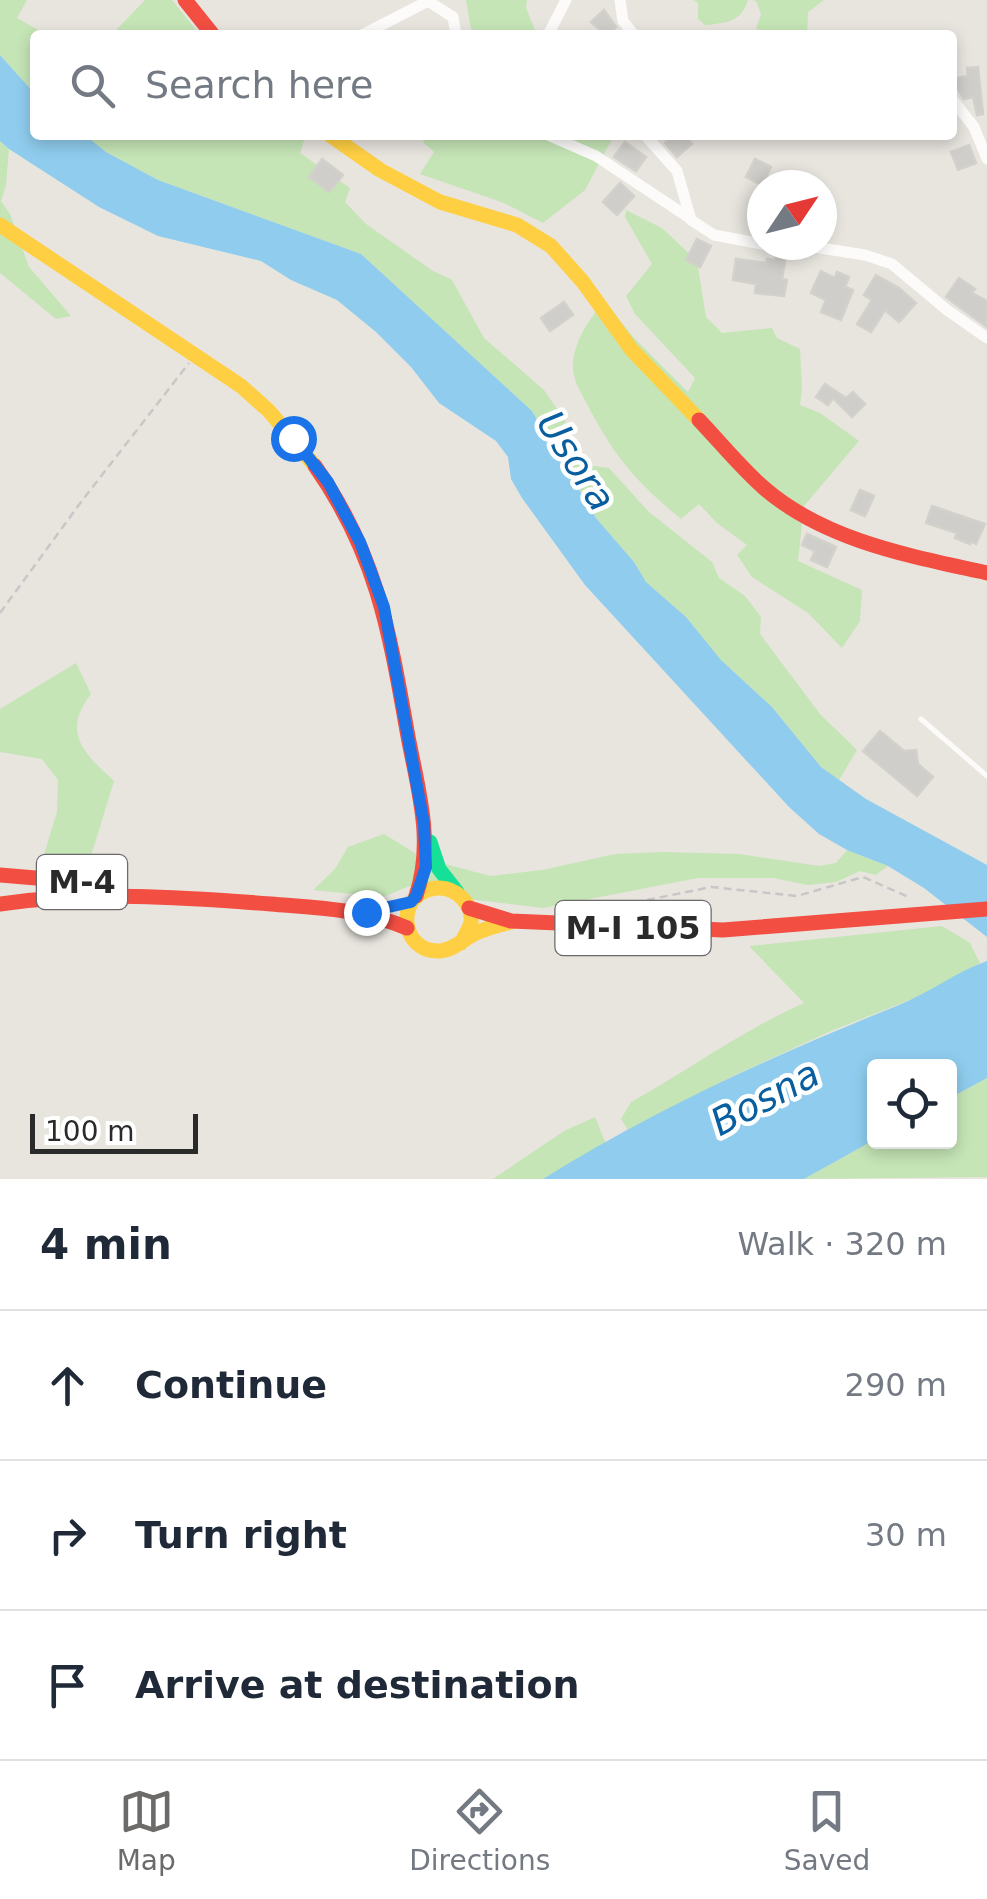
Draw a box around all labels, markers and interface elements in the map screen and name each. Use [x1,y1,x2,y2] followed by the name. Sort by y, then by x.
[30,30,957,140] search box
[65,58,120,113] icon: search
[145,63,373,107] text: Search here
[747,170,837,260] north arrow
[528,403,624,519] water label: Usora
[271,416,317,462] route start
[37,855,127,909] road number: M-4
[344,890,390,936] route end
[556,901,710,955] road number: M-I 105
[703,1051,827,1145] water label: Bosna
[867,1059,957,1149] map controls
[867,1059,957,1149] button: locate
[30,1109,198,1154] scale bar
[45,1115,135,1148] text: 100 m
[40,1220,172,1269] text: 4 min
[737,1225,947,1263] text: Walk · 320 m
[40,1358,95,1413] icon: ahead
[135,1363,327,1407] text: Continue
[845,1366,947,1404] text: 290 m
[40,1508,95,1563] icon: right
[135,1513,347,1557] text: Turn right
[865,1516,947,1554] text: 30 m
[40,1658,95,1713] icon: arrive
[135,1663,580,1707] text: Arrive at destination
[117,1784,176,1877] tab: Map
[409,1784,550,1877] tab: Directions
[784,1784,870,1877] tab: Saved

